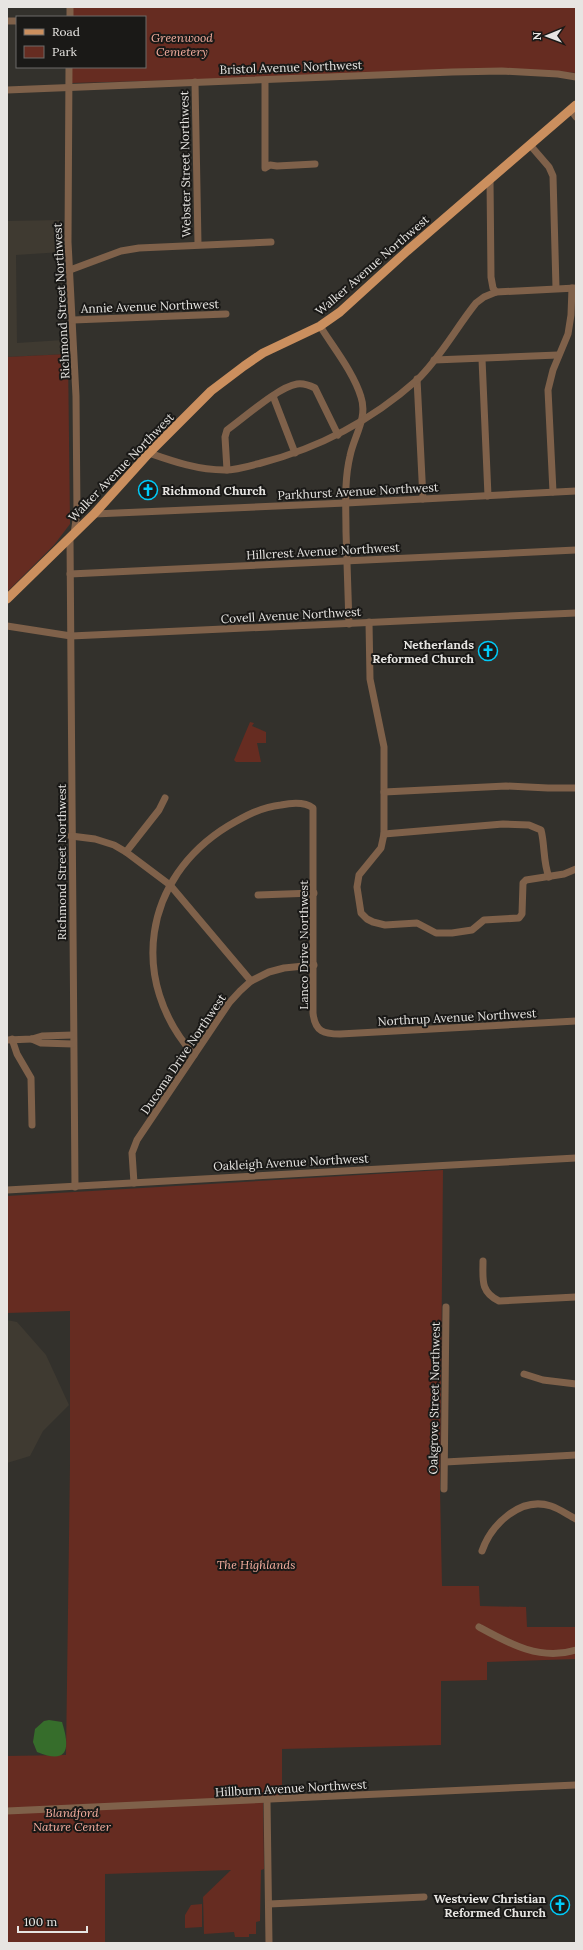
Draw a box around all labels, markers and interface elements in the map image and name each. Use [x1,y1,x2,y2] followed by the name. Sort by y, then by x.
[16,16,146,68] legend
[527,16,567,56] north arrow
[52,24,80,39] text: Road
[151,30,213,59] park label: Greenwood Cemetery
[530,31,544,41] text: N
[52,44,78,59] text: Park
[219,57,363,77] street label: Bristol Avenue Northwest
[176,90,194,237] street label: Webster Street Northwest
[312,211,432,318] street label: Walker Avenue Northwest
[49,222,73,379] street label: Richmond Street Northwest
[80,296,220,316] street label: Annie Avenue Northwest
[65,409,177,524] street label: Walker Avenue Northwest
[137,479,159,501] church icon: Richmond Church
[277,479,439,503] street label: Parkhurst Avenue Northwest
[162,483,267,498] place label: Richmond Church
[246,539,400,563] street label: Hillcrest Avenue Northwest
[220,604,362,626] street label: Covell Avenue Northwest
[372,637,475,666] place label: Netherlands Reformed Church
[477,640,499,662] church icon: Netherlands Reformed Church
[54,784,69,940] street label: Richmond Street Northwest
[296,880,311,1010] street label: Lanco Drive Northwest
[137,991,229,1117] street label: Ducoma Drive Northwest
[377,1005,537,1029] street label: Northrup Avenue Northwest
[213,1150,369,1174] street label: Oakleigh Avenue Northwest
[425,1321,443,1475] street label: Oakgrove Street Northwest
[217,1557,295,1572] park label: The Highlands
[215,1777,368,1799] street label: Hillburn Avenue Northwest
[33,1805,112,1834] park label: Blandford Nature Center
[434,1891,547,1920] place label: Westview Christian Reformed Church
[549,1894,571,1916] church icon: Westview Christian Reformed Church
[18,1908,87,1934] scale bar
[24,1914,57,1929] text: 100 m

